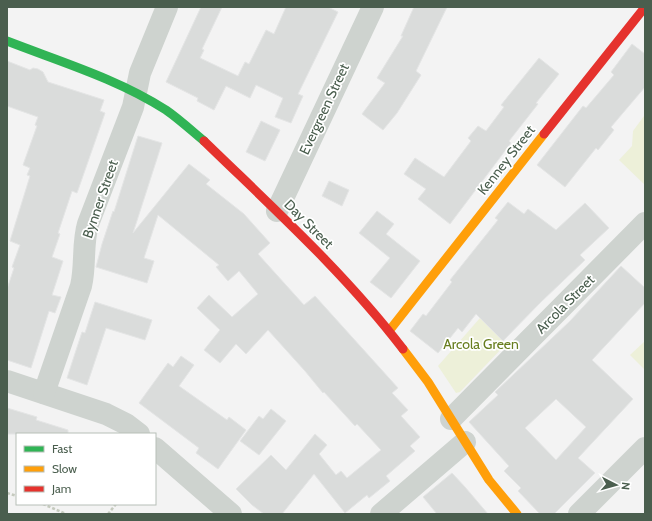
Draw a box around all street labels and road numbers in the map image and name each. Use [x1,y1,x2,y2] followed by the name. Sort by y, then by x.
[295,60,353,157] street label: Evergreen Street
[473,121,539,198] street label: Kenney Street
[78,157,122,240] street label: Bynner Street
[280,195,338,253] street label: Day Street
[532,271,598,337] street label: Arcola Street

